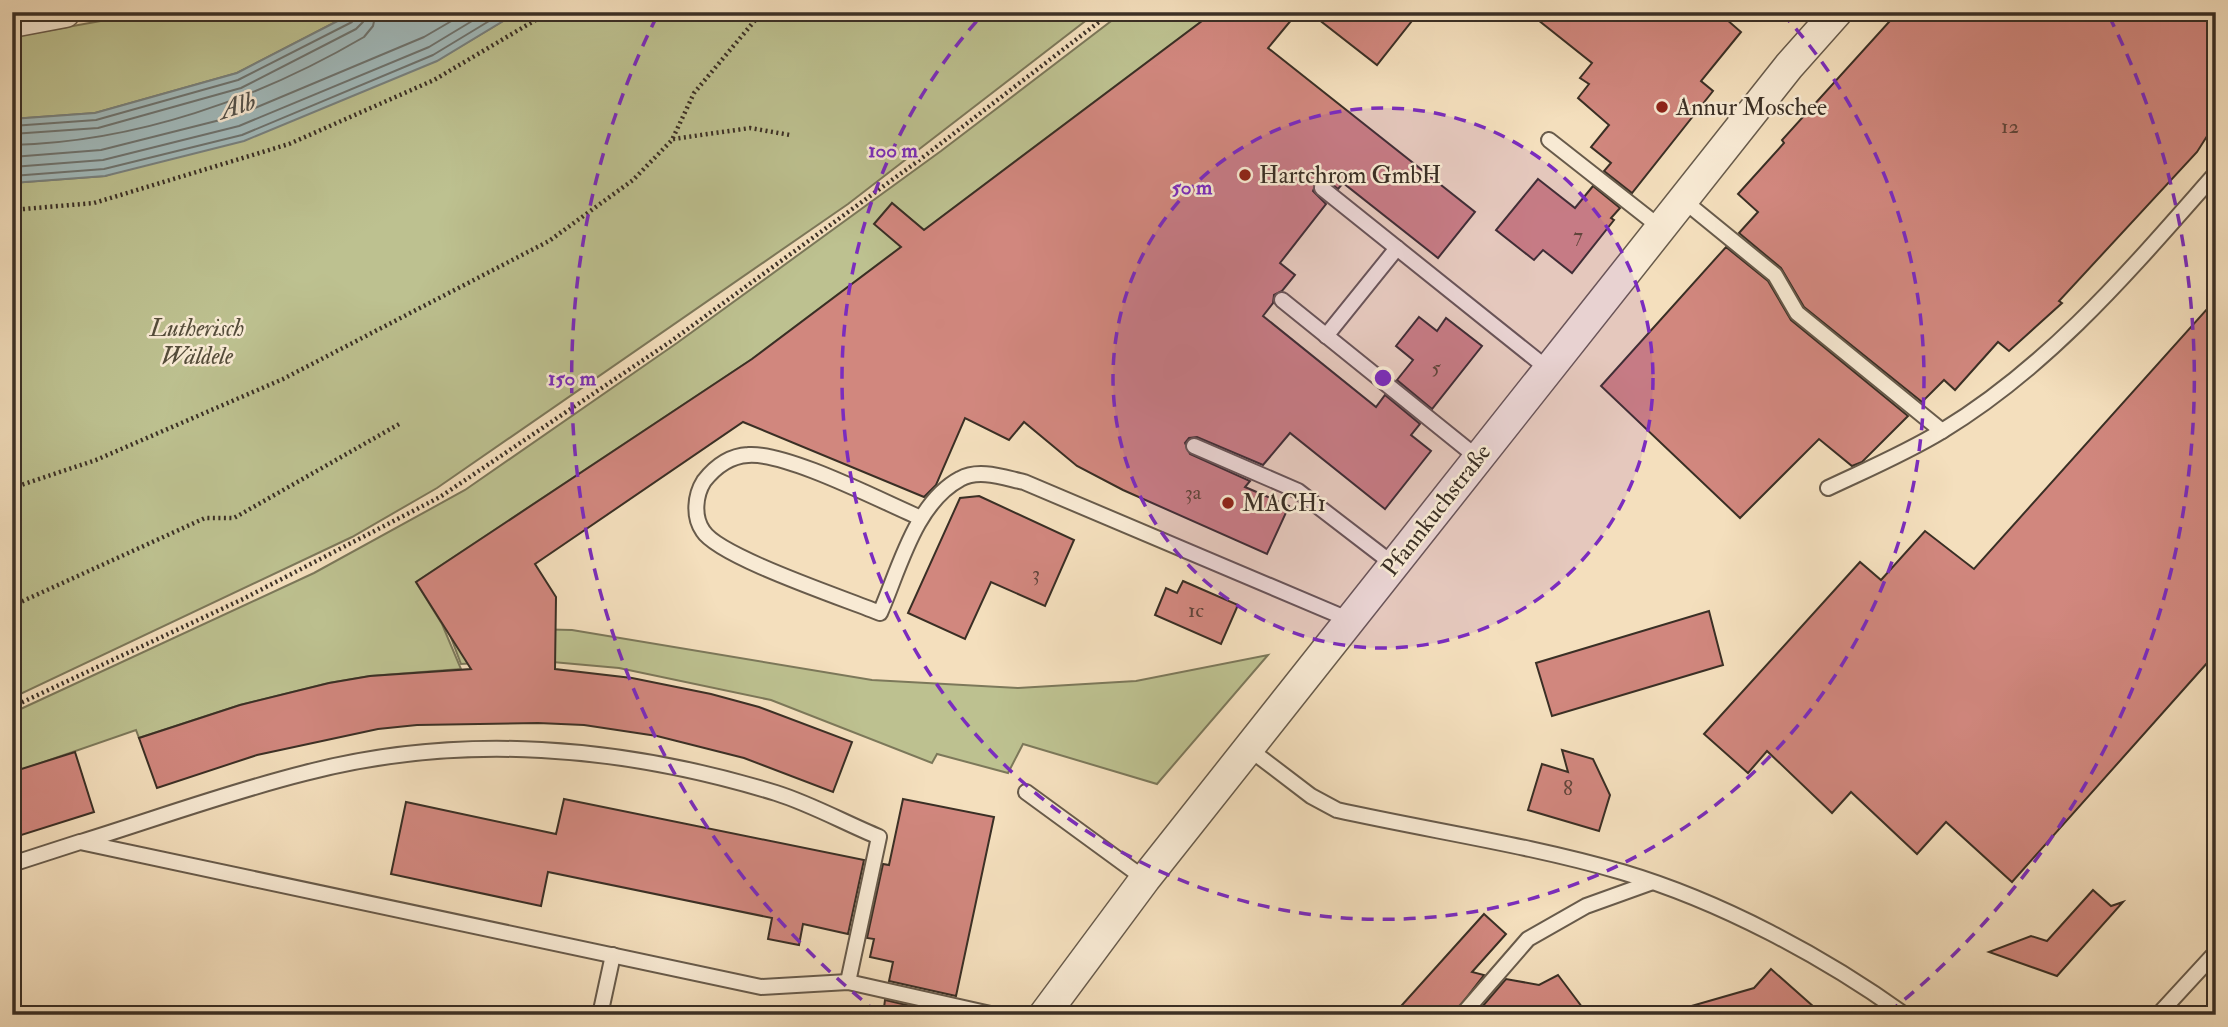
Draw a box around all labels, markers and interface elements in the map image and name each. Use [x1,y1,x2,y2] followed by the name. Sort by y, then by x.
[212,85,260,128] water label: Alb
[1675,92,1827,123] place label: Annur Moschee
[1654,99,1670,115] marker: Annur Moschee
[2001,113,2019,140] house number: 12
[868,137,919,164] text: 100 m
[1259,160,1441,191] place label: Hartchrom GmbH
[1237,167,1253,183] marker: Hartchrom GmbH
[1172,174,1213,201] text: 50 m
[1573,222,1583,249] house number: 7
[149,313,245,372] park label: Lutherisch Wäldele
[1431,354,1441,381] house number: 5
[548,365,597,392] text: 150 m
[1371,366,1395,390] centre of rings
[1375,438,1498,583] street label: Pfannkuchstraße
[1185,479,1202,506] house number: 3a
[1242,488,1326,519] place label: MACH1
[1220,495,1236,511] marker: MACH1
[1032,560,1040,587] house number: 3
[1188,597,1205,624] house number: 1c
[1563,775,1573,802] house number: 8

